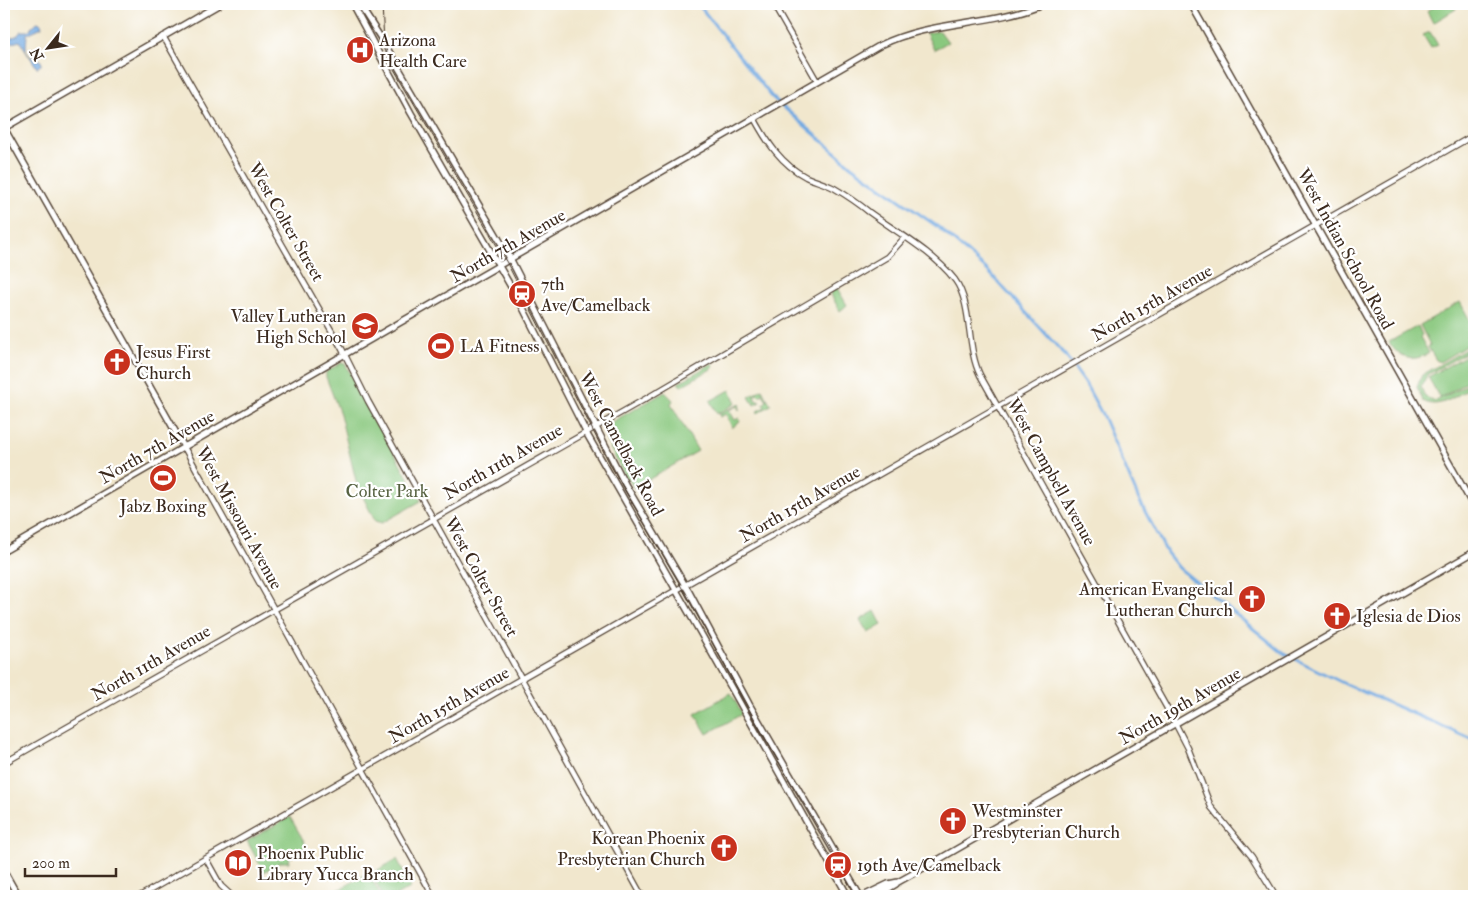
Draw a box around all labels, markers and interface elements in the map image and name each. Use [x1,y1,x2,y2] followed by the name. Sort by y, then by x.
[22,22,72,72] north arrow
[378,29,467,73] place label: Arizona Health Care
[345,35,375,65] hospital icon: Arizona Health Care
[26,44,48,65] text: N
[242,158,329,286] street label: West Colter Street
[1291,164,1399,334] street label: West Indian School Road
[446,203,570,288] street label: North 7th Avenue
[1088,259,1217,347] street label: North 15th Avenue
[540,273,651,317] place label: 7th Ave/Camelback
[507,279,537,309] station icon: 7th Ave/Camelback
[231,305,346,349] place label: Valley Lutheran High School
[350,311,380,341] school or university icon: Valley Lutheran High School
[426,331,456,361] sports icon: LA Fitness
[460,335,539,358] place label: LA Fitness
[135,341,211,385] place label: Jesus First Church
[102,347,132,377] church icon: Jesus First Church
[573,367,669,520] street label: West Camelback Road
[1000,393,1101,550] street label: West Campbell Avenue
[95,404,219,489] street label: North 7th Avenue
[439,418,567,505] street label: North 11th Avenue
[190,442,288,594] street label: West Missouri Avenue
[736,460,865,548] street label: North 15th Avenue
[148,463,178,493] sports icon: Jabz Boxing
[346,480,429,503] park label: Colter Park
[119,495,208,518] place label: Jabz Boxing
[438,512,523,641] street label: West Colter Street
[1078,578,1234,622] place label: American Evangelical Lutheran Church
[1237,584,1267,614] church icon: American Evangelical Lutheran Church
[1322,601,1352,631] church icon: Iglesia de Dios
[1356,605,1461,628] place label: Iglesia de Dios
[87,619,215,706] street label: North 11th Avenue
[385,661,514,749] street label: North 15th Avenue
[1115,662,1245,750] street label: North 19th Avenue
[971,800,1120,844] place label: Westminster Presbyterian Church
[938,806,968,836] church icon: Westminster Presbyterian Church
[557,827,706,871] place label: Korean Phoenix Presbyterian Church
[709,833,739,863] church icon: Korean Phoenix Presbyterian Church
[257,842,414,886] place label: Phoenix Public Library Yucca Branch
[25,845,116,877] scale bar
[223,848,253,878] library icon: Phoenix Public Library Yucca Branch
[823,850,853,880] station icon: 19th Ave/Camelback
[32,854,70,873] text: 200 m
[857,854,1001,877] place label: 19th Ave/Camelback

